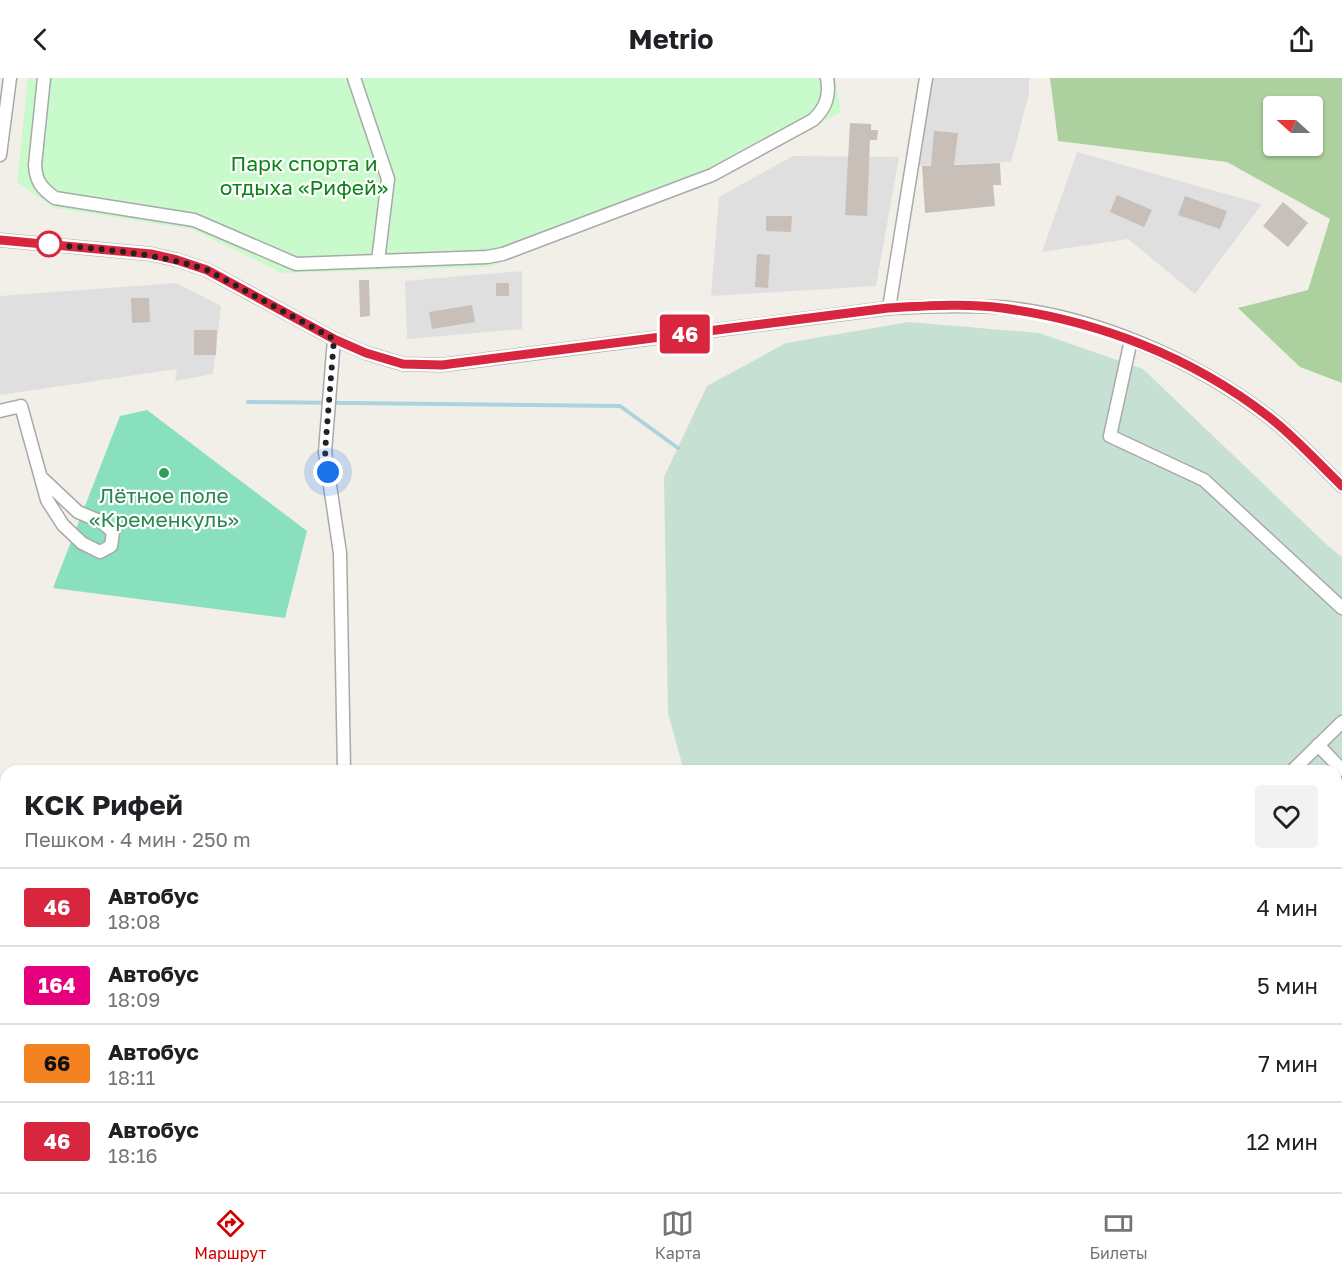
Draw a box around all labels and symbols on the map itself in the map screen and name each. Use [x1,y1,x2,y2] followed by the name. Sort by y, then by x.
[1263,96,1323,156] north arrow
[220,150,388,200] park label: Парк спорта и отдыха «Рифей»
[36,231,62,257] unlabelled marker
[658,314,712,354] line badge: 46
[313,457,343,487] your location
[157,466,171,480] marker: Лётное поле «Кременкуль»
[89,482,239,532] place label: Лётное поле «Кременкуль»

